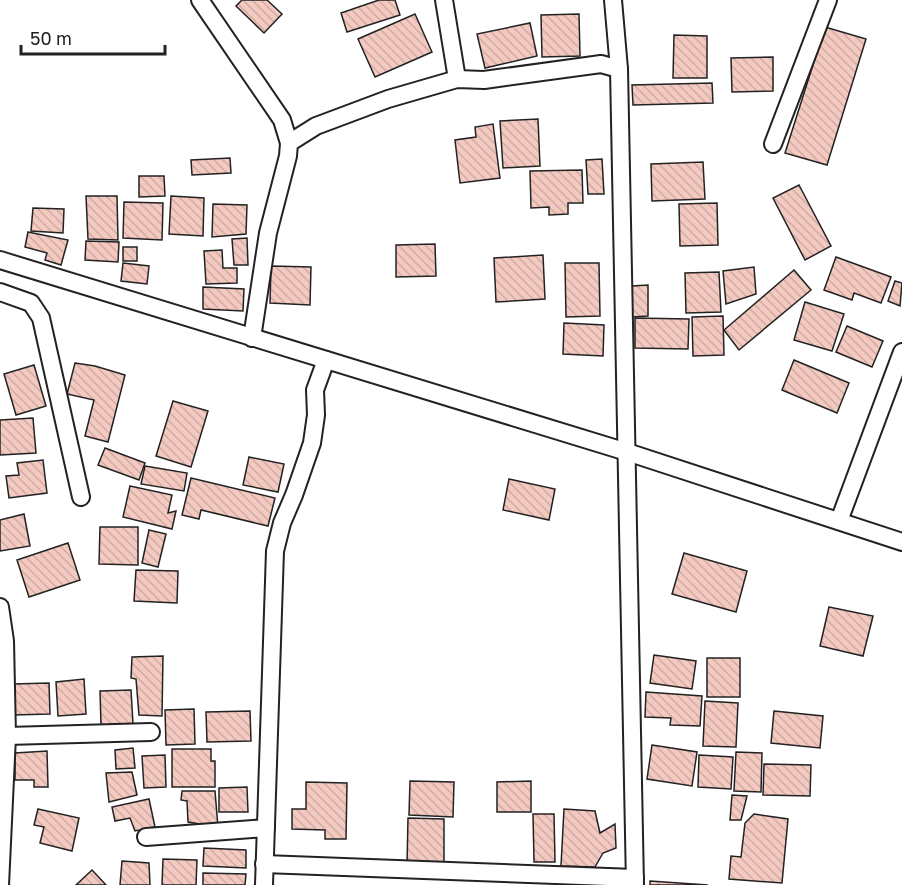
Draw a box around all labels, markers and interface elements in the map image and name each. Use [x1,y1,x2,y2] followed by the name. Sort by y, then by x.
[21,18,165,56] scale bar
[30,27,72,49] text: 50 m

